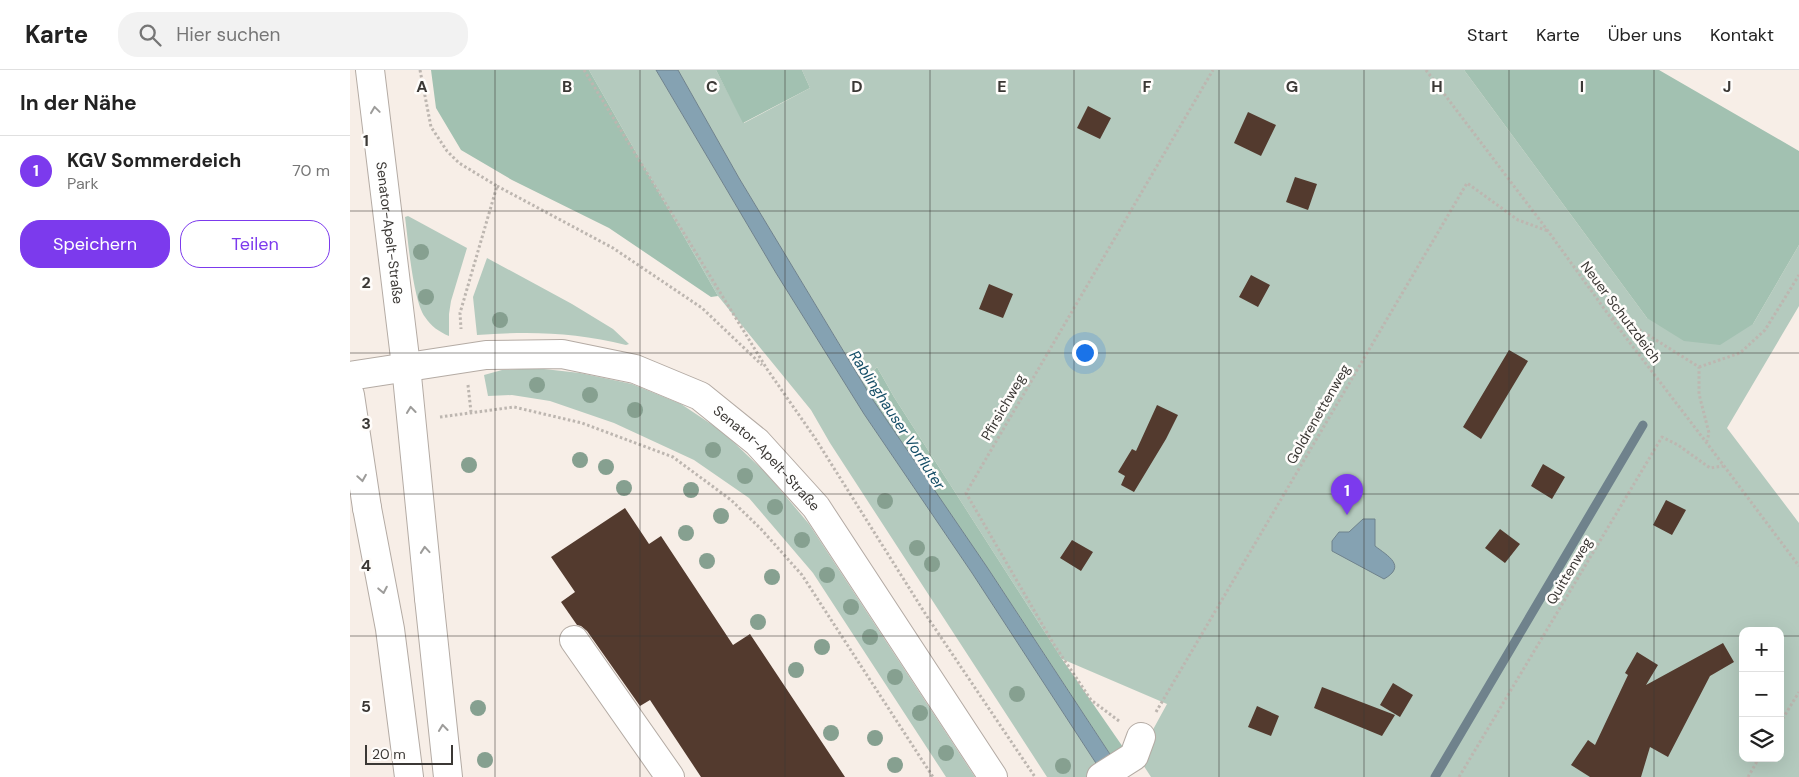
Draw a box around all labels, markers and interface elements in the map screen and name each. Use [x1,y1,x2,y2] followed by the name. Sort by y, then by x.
[118,12,468,57] search box
[25,19,88,50] text: Karte
[136,21,164,49] icon: search
[176,22,281,47] text: Hier suchen
[1467,23,1508,47] text: Start
[1536,23,1580,47] text: Karte
[1608,23,1682,47] text: Über uns
[1710,23,1774,47] text: Kontakt
[416,76,428,97] text: A
[562,76,572,97] text: B
[706,76,718,97] text: C
[851,76,863,97] text: D
[997,76,1007,97] text: E
[1143,76,1152,97] text: F
[1286,76,1298,97] text: G
[1431,76,1443,97] text: H
[1580,76,1584,97] text: I
[1723,76,1731,97] text: J
[20,89,137,117] text: In der Nähe
[370,105,381,113] one-way arrow
[363,130,369,151] text: 1
[67,148,241,173] text: KGV Sommerdeich
[33,160,39,181] text: 1
[292,160,330,181] text: 70 m
[372,161,407,305] street label: Senator-Apelt-Straße
[67,173,99,194] text: Park
[20,220,170,268] button: Speichern
[180,220,330,268] button: Teilen
[1577,258,1665,366] street label: Neuer Schutzdeich
[361,272,371,293] text: 2
[1072,340,1098,366] your location
[844,347,950,494] water label: Rablinghauser Vorfluter
[1282,361,1354,467] street label: Goldrenettenweg
[977,370,1029,443] street label: Pfirsichweg
[710,401,824,515] street label: Senator-Apelt-Straße
[406,405,417,413] one-way arrow
[361,413,371,434] text: 3
[357,474,367,482] one-way arrow
[1331,474,1363,515] pin: 1
[1542,534,1596,608] street label: Quittenweg
[419,545,430,553] one-way arrow
[361,555,371,576] text: 4
[377,585,387,594] one-way arrow
[1739,627,1784,762] map controls
[1739,627,1784,672] button: +
[1739,672,1784,717] button: −
[361,696,371,717] text: 5
[1739,717,1784,762] button: layers
[437,723,448,731] one-way arrow
[365,742,452,765] scale bar
[372,745,406,763] text: 20 m

